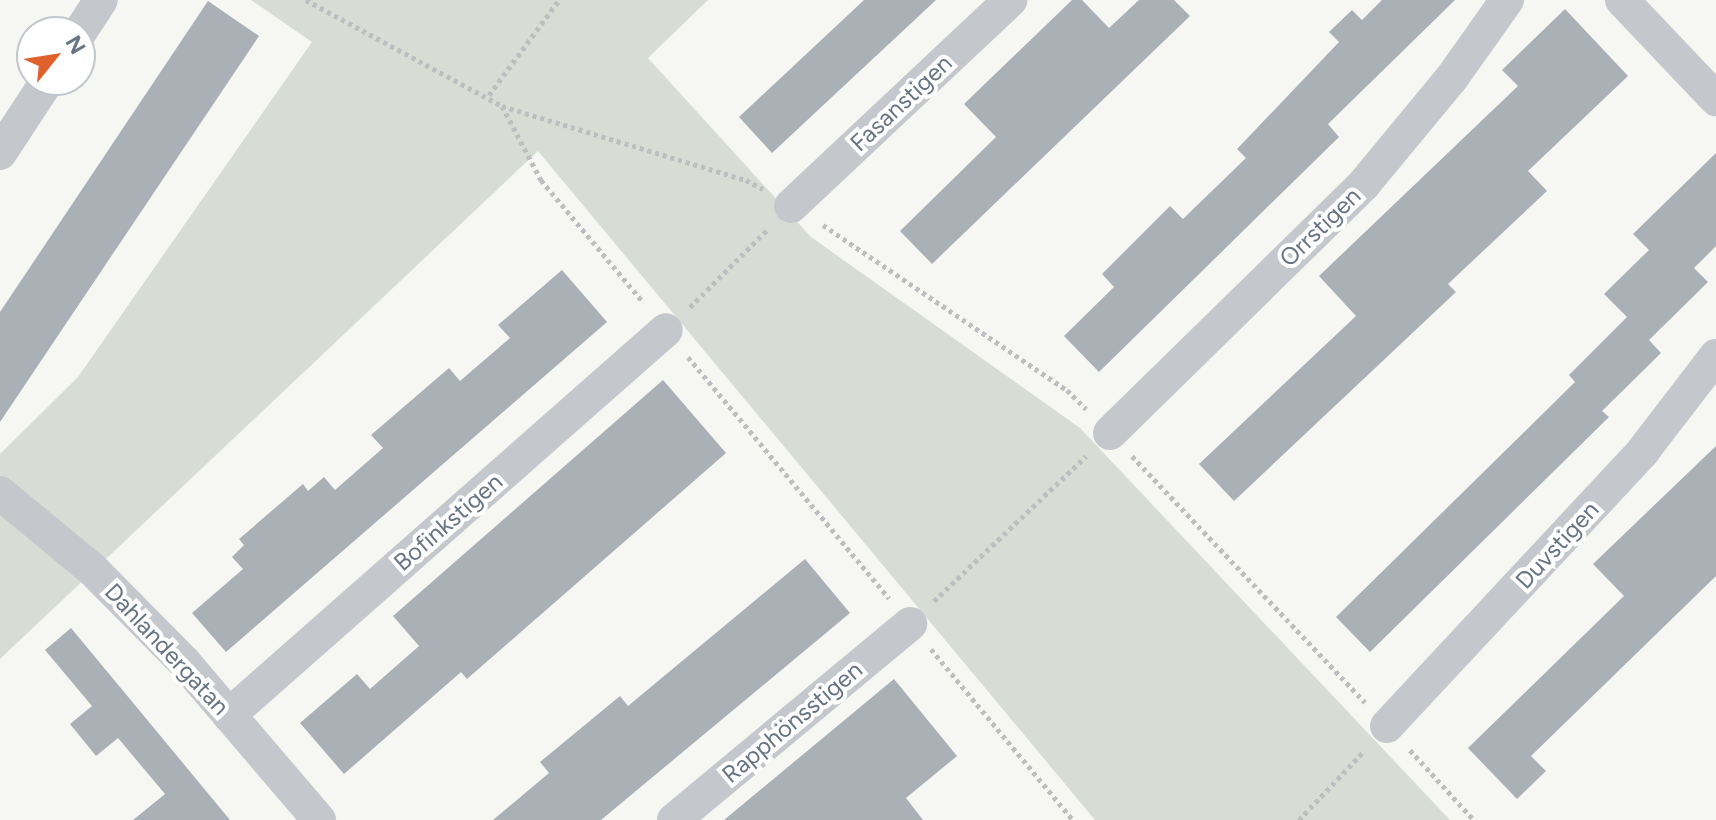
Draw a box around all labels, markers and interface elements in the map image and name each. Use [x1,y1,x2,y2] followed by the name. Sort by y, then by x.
[16,16,96,96] north arrow
[60,31,91,59] text: N
[844,49,958,157] street label: Fasanstigen
[1274,181,1366,273] street label: Orrstigen
[388,467,508,577] street label: Bofinkstigen
[1509,495,1605,595] street label: Duvstigen
[99,577,235,721] street label: Dahlandergatan
[716,655,868,789] street label: Rapphönsstigen

